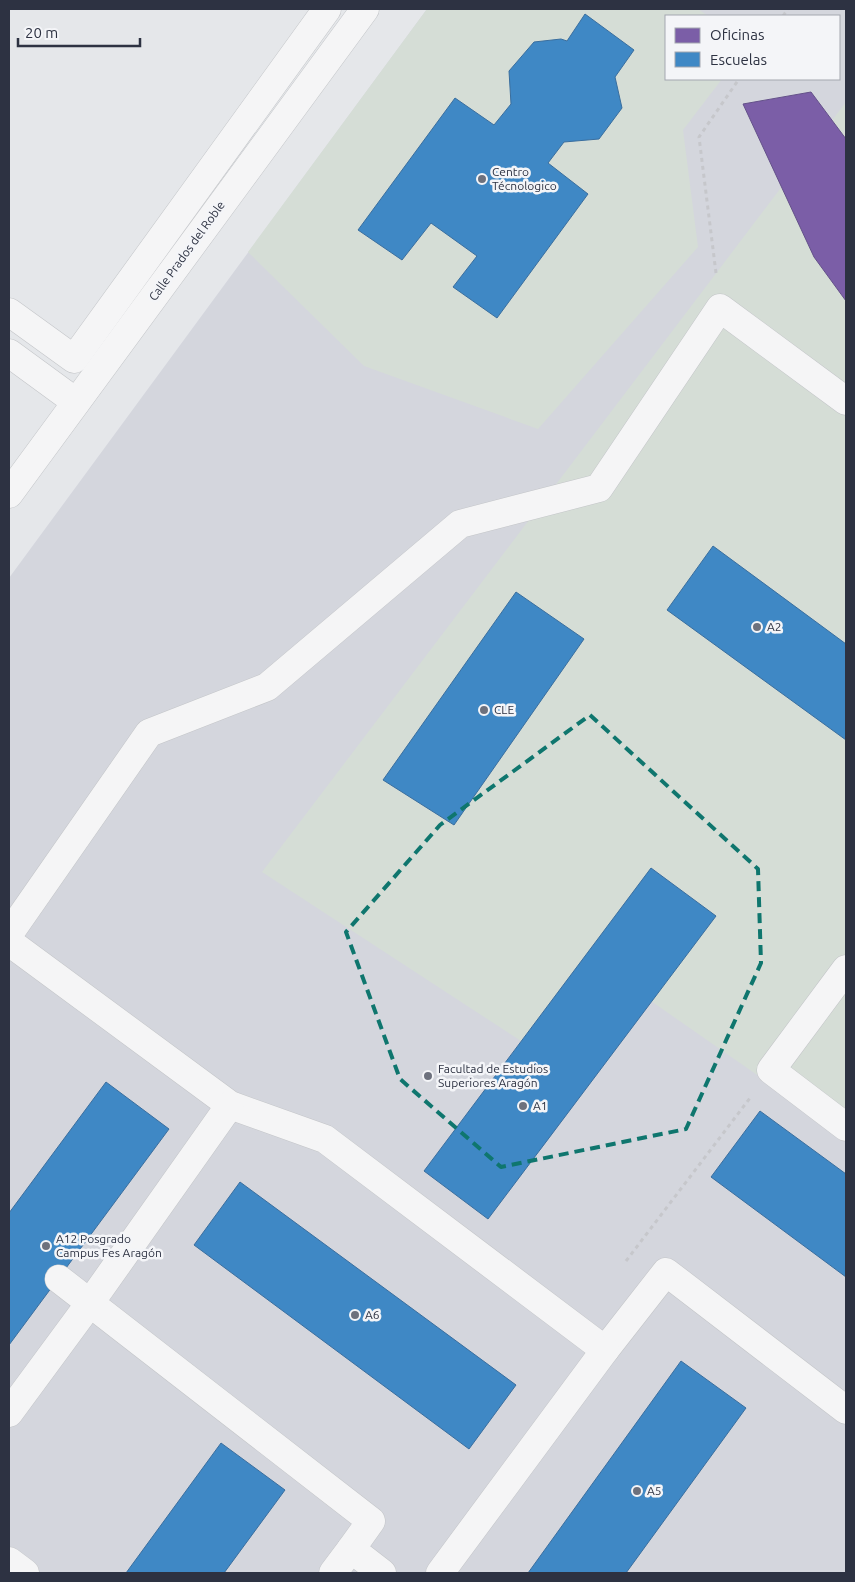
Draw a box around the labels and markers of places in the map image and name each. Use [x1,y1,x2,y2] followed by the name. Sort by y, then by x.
[492,165,557,192] place label: Centro Técnologico
[476,173,488,185] marker: Centro Técnologico
[767,620,782,633] place label: A2
[751,621,763,633] marker: A2
[494,703,514,716] place label: CLE
[478,704,490,716] marker: CLE
[438,1062,548,1089] place label: Facultad de Estudios Superiores Aragón
[422,1070,434,1082] marker: Facultad de Estudios Superiores Aragón
[533,1099,548,1112] place label: A1
[517,1100,529,1112] marker: A1
[56,1232,162,1259] place label: A12 Posgrado Campus Fes Aragón
[40,1240,52,1252] marker: A12 Posgrado Campus Fes Aragón
[365,1308,380,1321] place label: A6
[349,1309,361,1321] marker: A6
[647,1484,662,1497] place label: A5
[631,1485,643,1497] marker: A5

